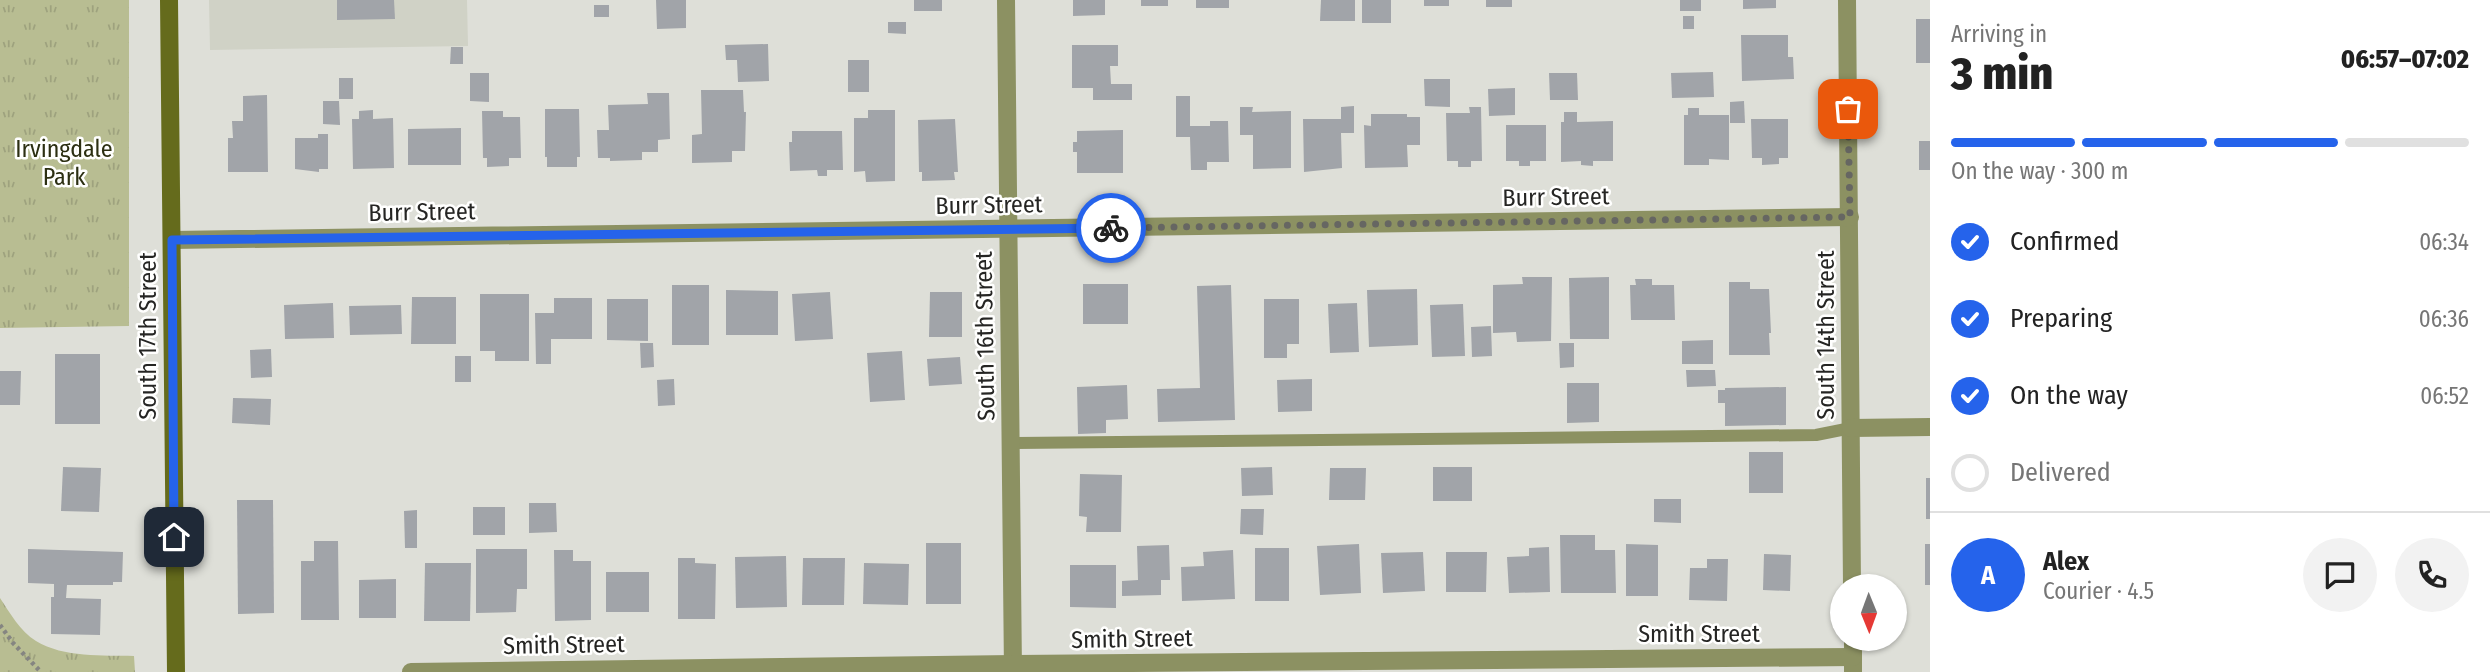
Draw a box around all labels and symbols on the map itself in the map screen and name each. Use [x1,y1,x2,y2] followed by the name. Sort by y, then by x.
[1818,79,1878,139] pin
[15,135,113,191] park label: Irvingdale Park
[1502,182,1610,212] street label: Burr Street
[935,190,1043,220] street label: Burr Street
[1076,193,1146,263] courier
[368,197,476,227] street label: Burr Street
[1812,250,1840,420] street label: South 14th Street
[970,251,1000,421] street label: South 16th Street
[134,252,162,420] street label: South 17th Street
[144,507,204,567] pin
[1830,574,1908,651] north arrow
[1638,620,1760,648] street label: Smith Street
[1071,624,1193,654] street label: Smith Street
[503,630,625,660] street label: Smith Street

